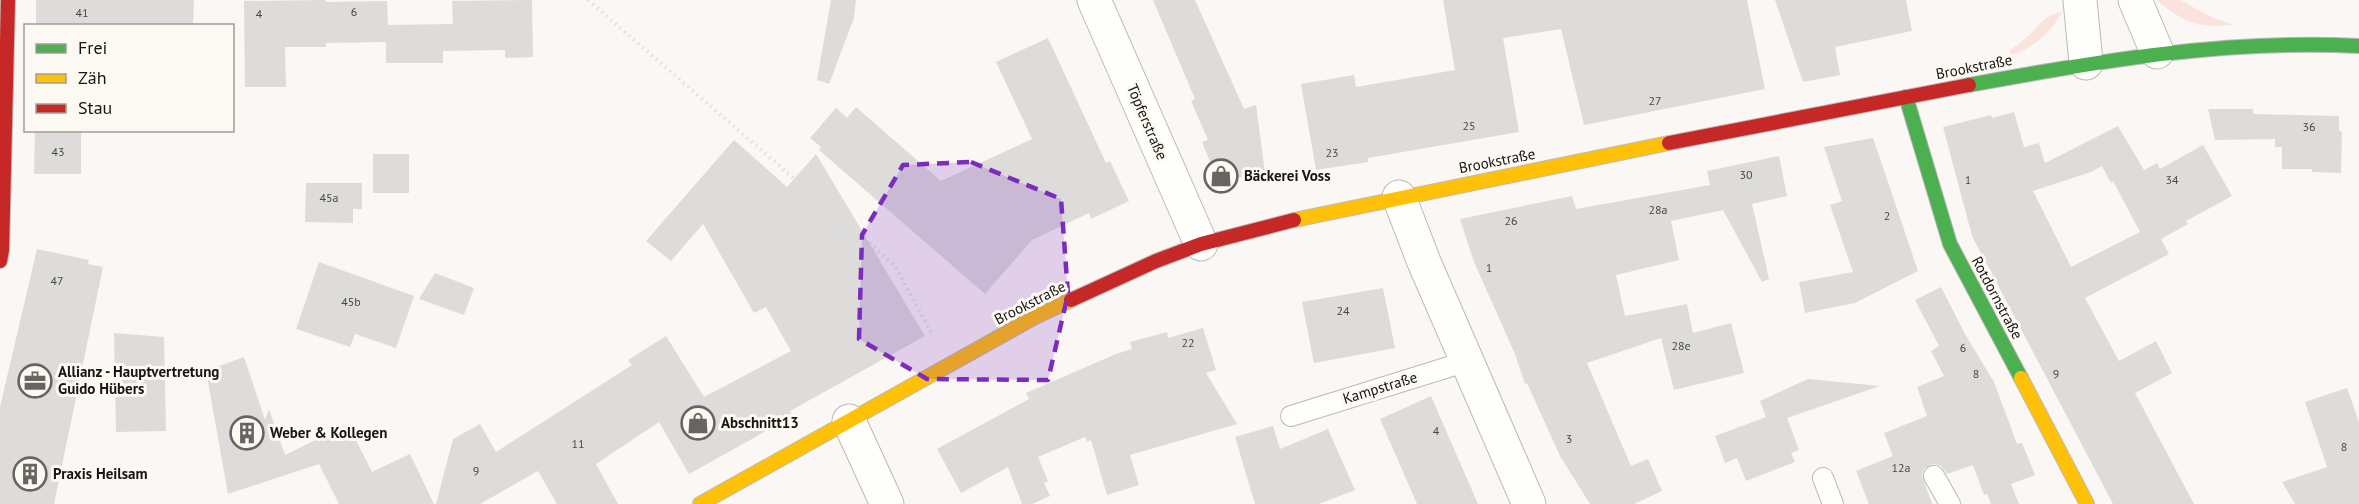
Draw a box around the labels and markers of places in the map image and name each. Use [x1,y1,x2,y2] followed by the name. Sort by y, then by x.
[1203,158,1239,194] shop icon: Bäckerei Voss
[1244,166,1331,185] place label: Bäckerei Voss
[58,362,219,398] place label: Allianz - Hauptvertretung Guido Hübers
[17,363,53,399] office icon: Allianz - Hauptvertretung Guido Hübers
[680,405,716,441] shop icon: Abschnitt13
[721,413,799,432] place label: Abschnitt13
[229,415,265,451] building icon: Weber & Kollegen
[270,423,387,442] place label: Weber & Kollegen
[12,456,48,492] building icon: Praxis Heilsam
[53,464,148,483] place label: Praxis Heilsam

